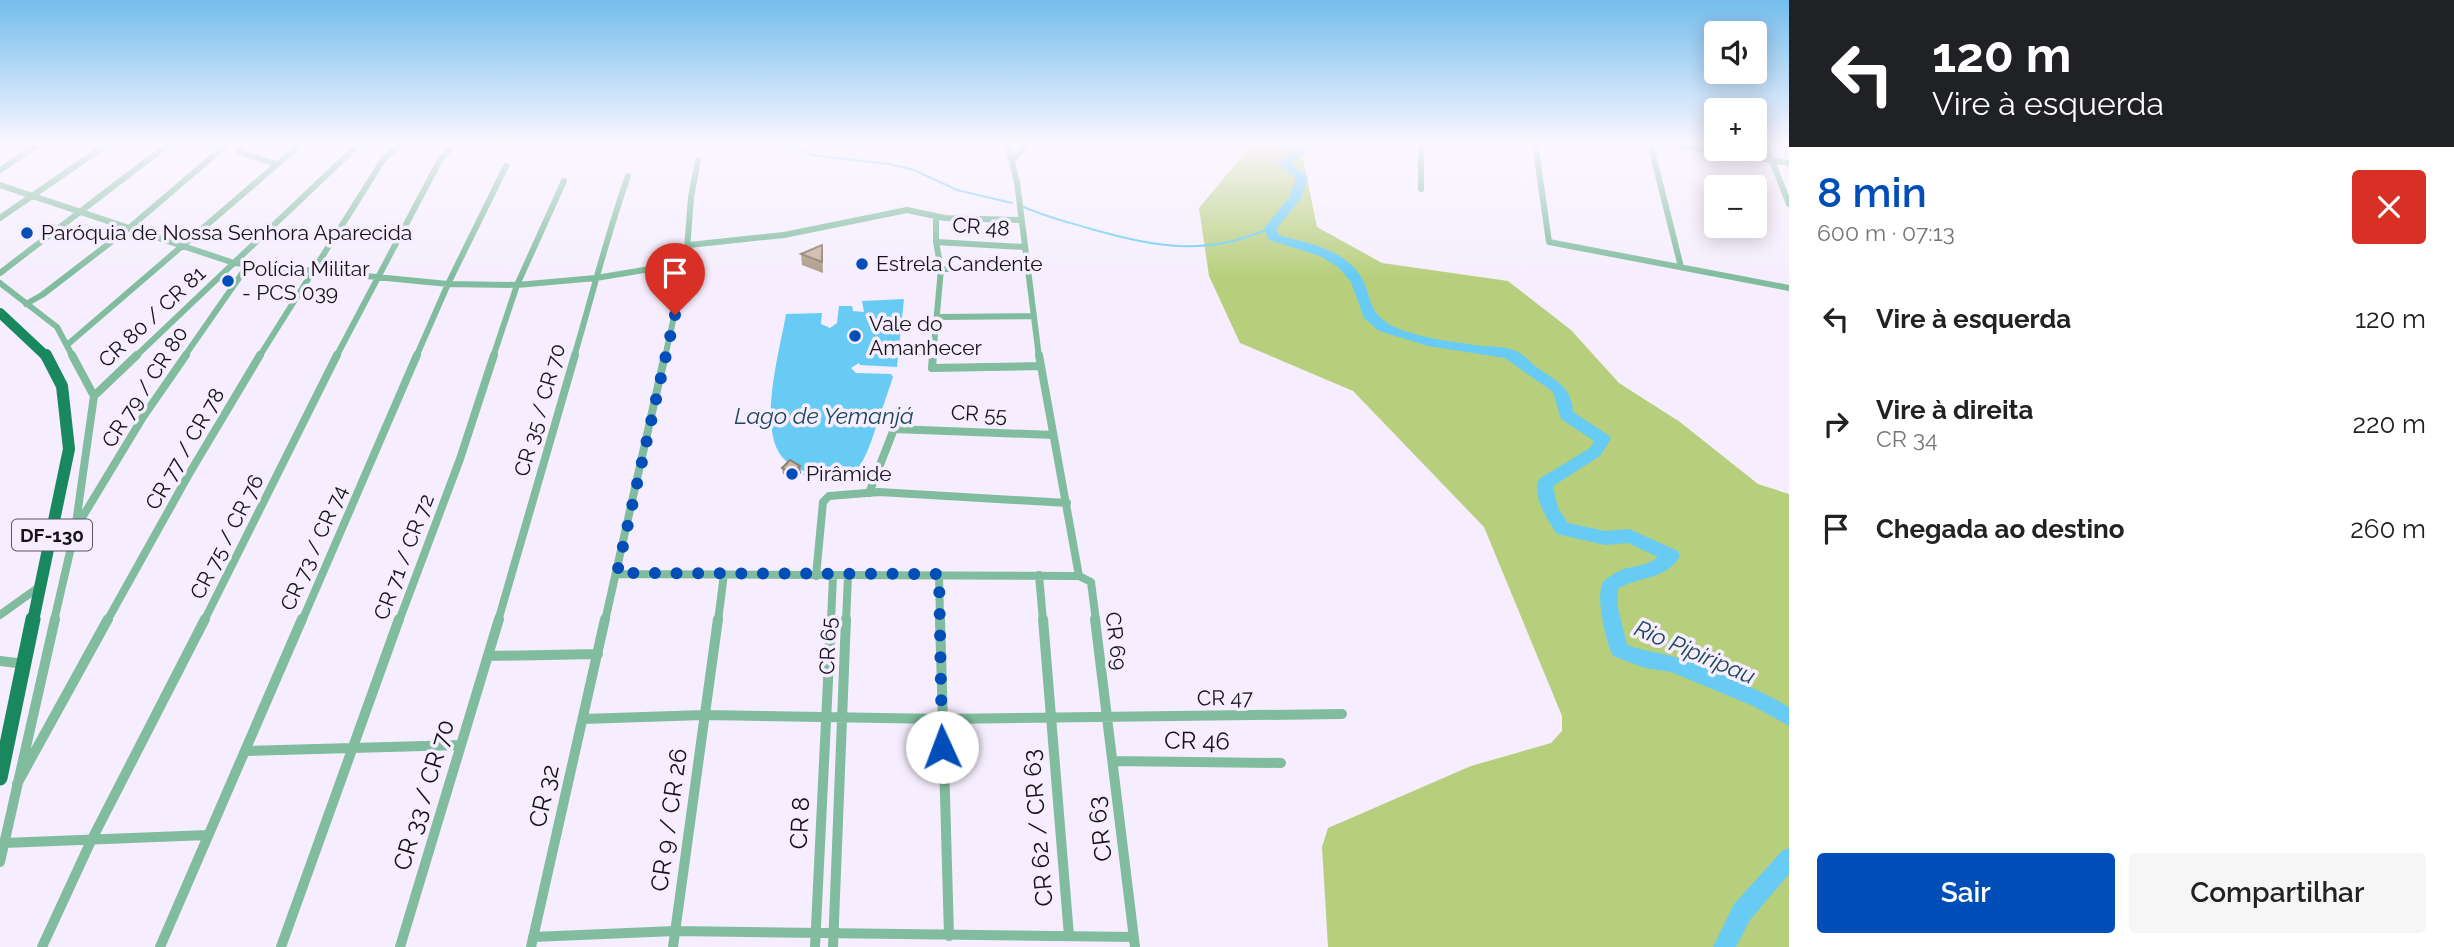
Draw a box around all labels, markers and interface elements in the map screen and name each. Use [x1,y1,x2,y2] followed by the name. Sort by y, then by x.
[1704,21,1767,238] map controls
[1704,21,1767,84] button: sound
[1932,26,2071,83] text: 120 m
[1817,28,1908,119] icon: left
[1932,85,2164,122] text: Vire à esquerda
[1704,98,1767,161] button: +
[1817,168,1927,217] text: 8 min
[2352,170,2426,244] button: close
[1704,175,1767,238] button: −
[952,212,1011,241] street label: CR 48
[1817,219,1955,246] text: 600 m · 07:13
[41,220,412,245] place label: Paróquia de Nossa Senhora Aparecida
[19,225,35,241] marker: Paróquia de Nossa Senhora Aparecida
[645,243,705,315] pin
[876,251,1043,276] place label: Estrela Candente
[656,254,694,292] icon: arrive
[242,256,370,305] place label: Polícia Militar - PCS 039
[854,256,870,272] marker: Estrela Candente
[93,261,210,373] street label: CR 80 / CR 81
[220,273,236,289] marker: Polícia Militar - PCS 039
[1817,300,1855,338] icon: left
[1876,304,2071,334] text: Vire à esquerda
[2355,304,2426,334] text: 120 m
[869,311,983,360] place label: Vale do Amanhecer
[96,322,193,452] street label: CR 79 / CR 80
[847,328,863,344] marker: Vale do Amanhecer
[509,341,570,479] street label: CR 35 / CR 70
[140,383,230,514] street label: CR 77 / CR 78
[1876,395,2033,425] text: Vire à direita
[950,400,1008,427] street label: CR 55
[734,402,914,429] water label: Lago de Yemanjá
[1817,405,1855,443] icon: right
[2352,409,2426,439] text: 220 m
[1876,425,1938,452] text: CR 34
[806,461,892,486] place label: Pirâmide
[784,466,800,482] marker: Pirâmide
[184,470,269,603] street label: CR 75 / CR 76
[275,481,352,614] street label: CR 73 / CR 74
[368,490,439,623] street label: CR 71 / CR 72
[1817,510,1855,548] icon: arrive
[1876,514,2125,544] text: Chegada ao destino
[2350,514,2426,544] text: 260 m
[12,520,92,550] road number: DF-130
[1101,610,1132,671] street label: CR 69
[1631,614,1760,689] water label: Rio Pipiripau
[814,617,841,675] street label: CR 65
[1197,684,1254,710] street label: CR 47
[905,710,979,784] position arrow
[387,716,460,874] street label: CR 33 / CR 70
[1164,725,1230,756] street label: CR 46
[644,746,693,893] street label: CR 9 / CR 26
[1016,748,1059,908] street label: CR 62 / CR 63
[522,762,565,830] street label: CR 32
[1081,795,1118,863] street label: CR 63
[784,796,815,850] street label: CR 8
[1817,853,2115,933] button: Sair
[2129,853,2426,933] button: Compartilhar

